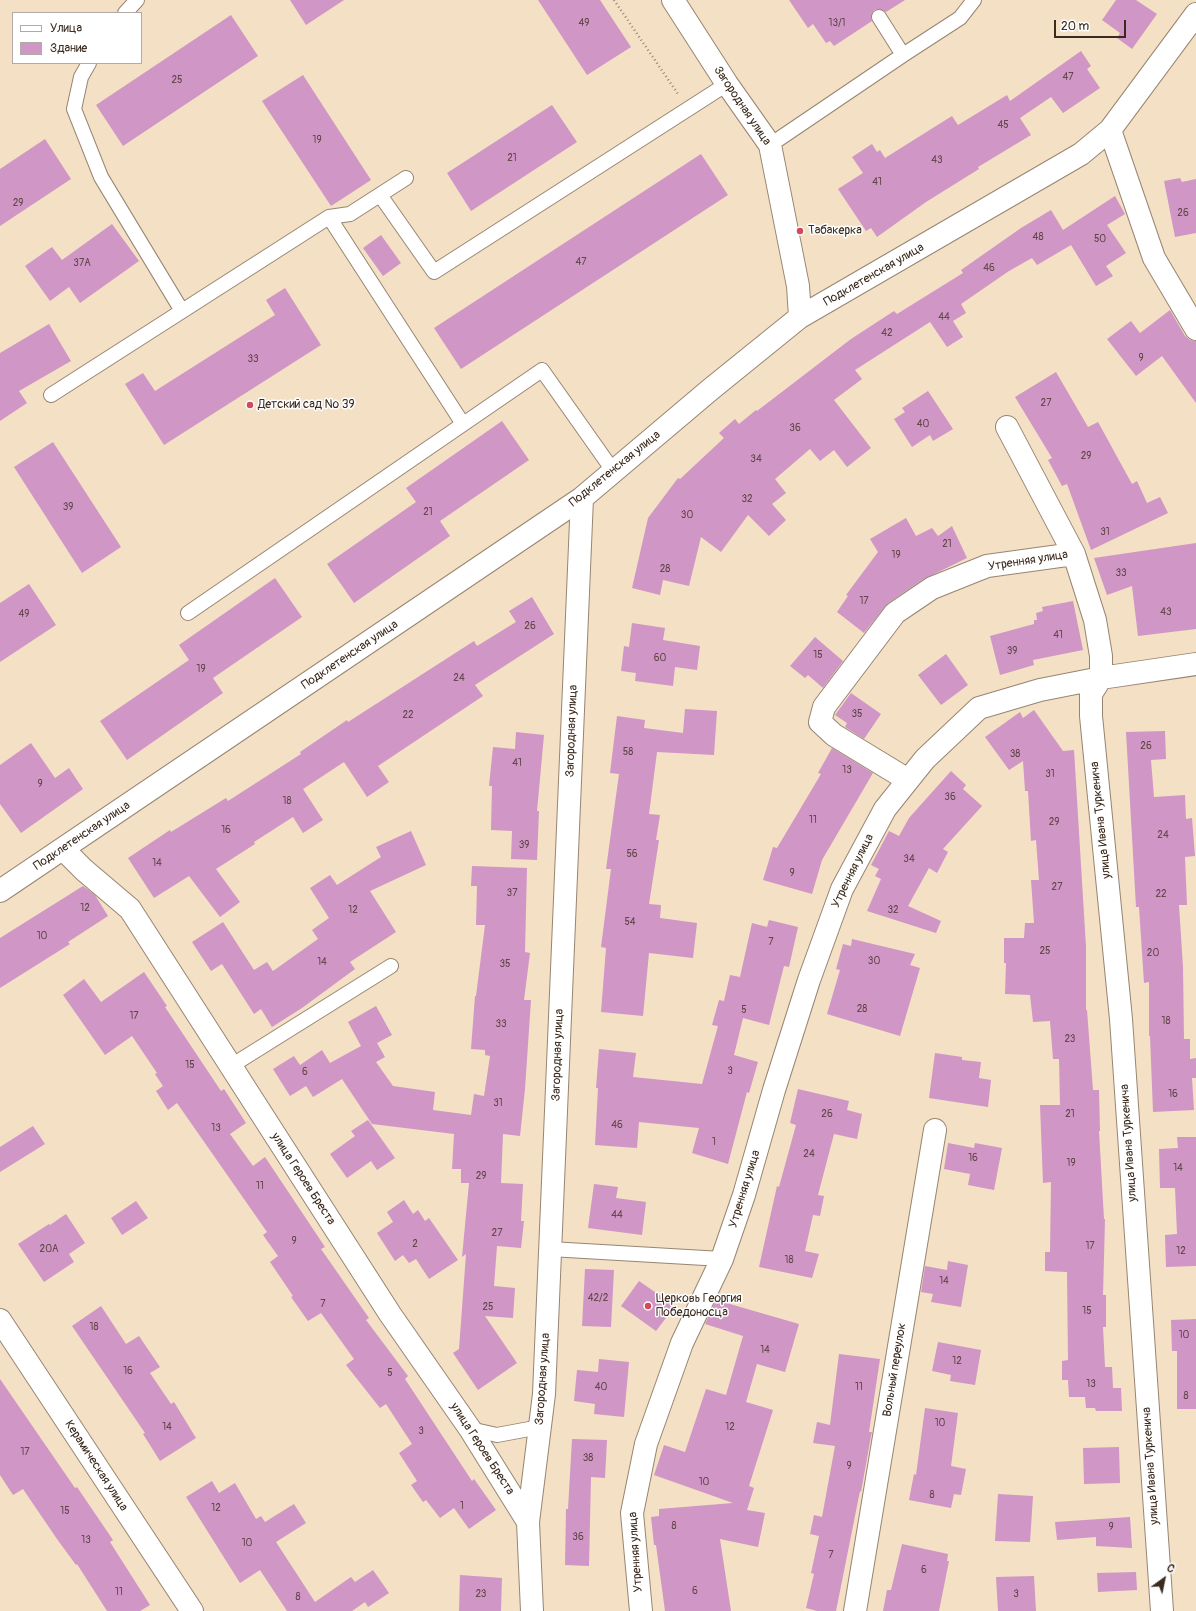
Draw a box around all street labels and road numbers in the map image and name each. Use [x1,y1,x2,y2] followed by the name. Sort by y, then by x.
[710,64,774,148] street label: Загородная улица
[821,240,927,310] street label: Подклетенская улица
[566,428,664,510] street label: Подклетенская улица
[987,548,1069,574] street label: Утренняя улица
[299,617,401,693] street label: Подклетенская улица
[563,685,581,777] street label: Загородная улица
[1088,761,1114,879] street label: улица Ивана Туркенича
[31,798,133,874] street label: Подклетенская улица
[829,832,877,910] street label: Утренняя улица
[549,1009,567,1101] street label: Загородная улица
[1118,1084,1140,1202] street label: улица Ивана Туркенича
[268,1130,338,1228] street label: улица Героев Бреста
[726,1148,764,1230] street label: Утренняя улица
[880,1322,910,1418] street label: Вольный переулок
[533,1332,553,1426] street label: Загородная улица
[447,1400,517,1498] street label: улица Героев Бреста
[1140,1407,1162,1525] street label: улица Ивана Туркенича
[61,1418,131,1514] street label: Керамическая улица
[626,1511,646,1593] street label: Утренняя улица

